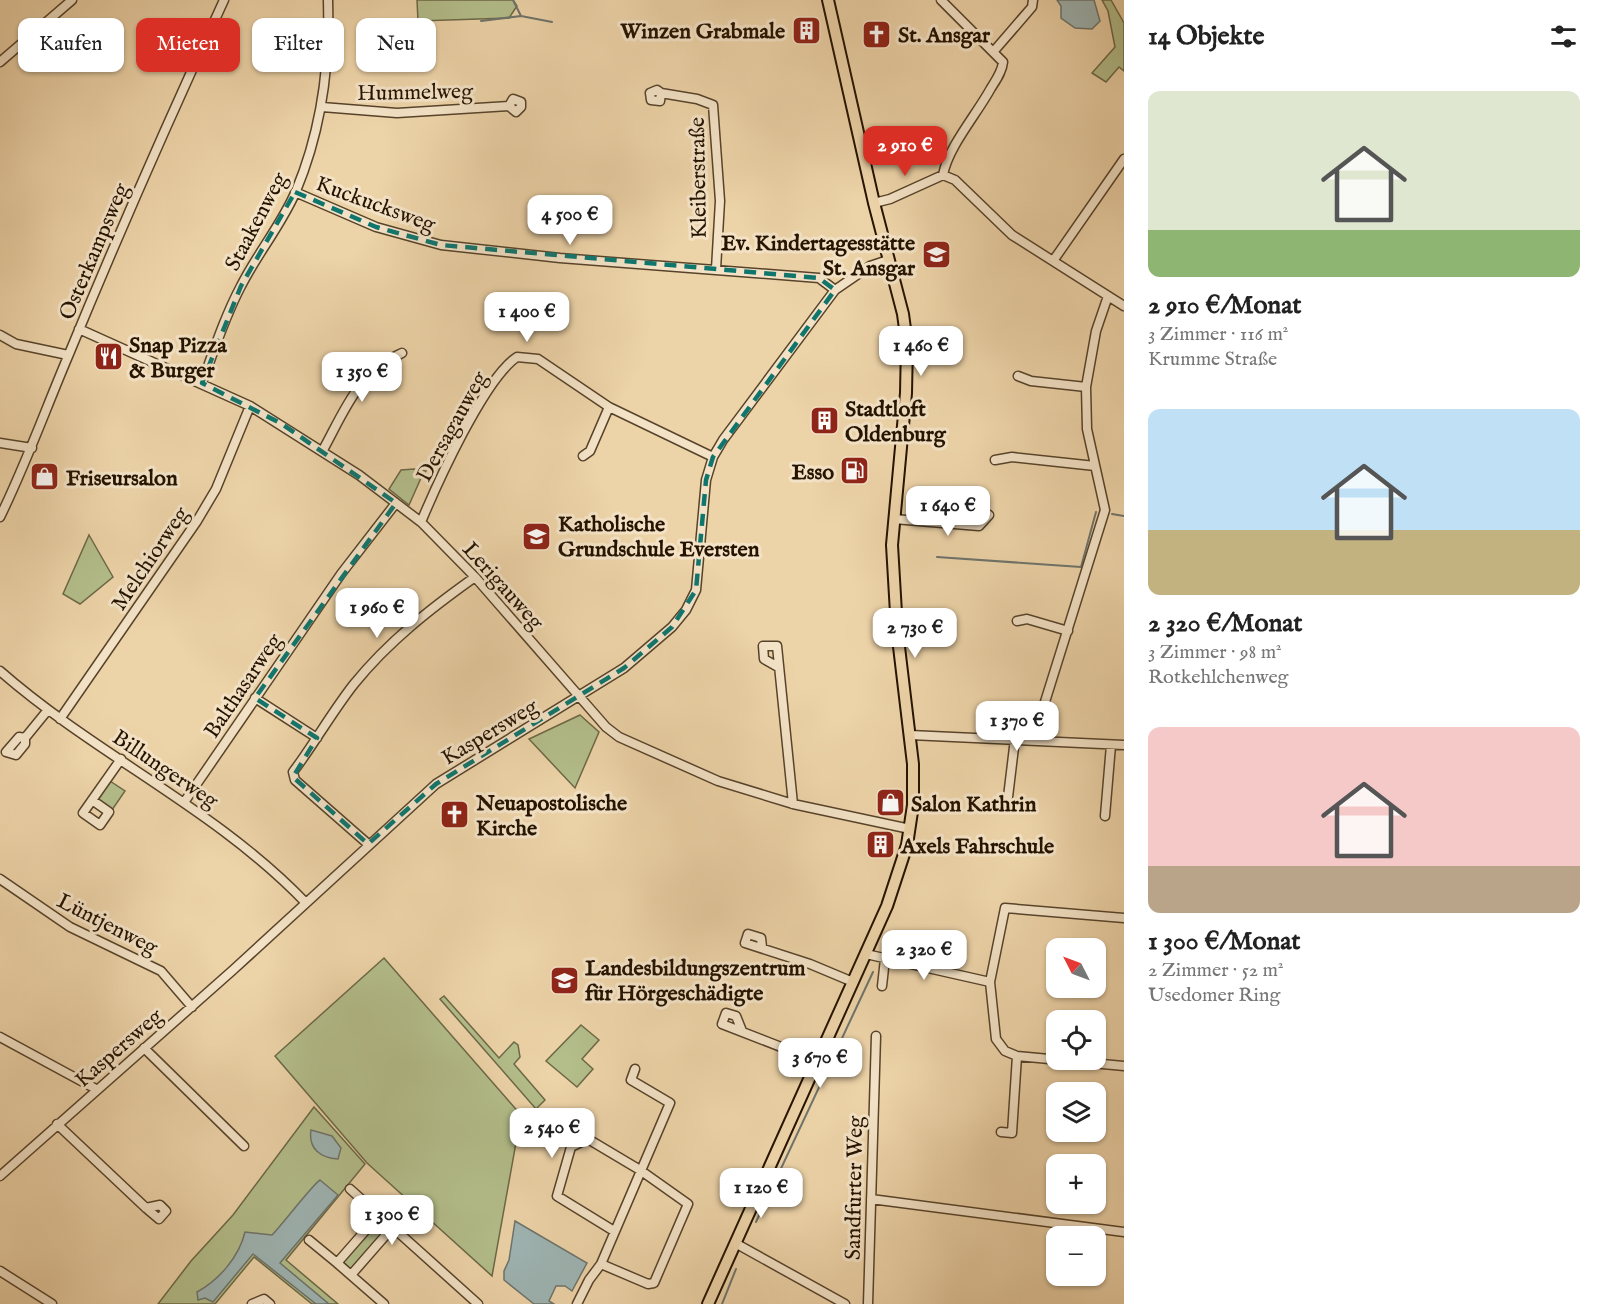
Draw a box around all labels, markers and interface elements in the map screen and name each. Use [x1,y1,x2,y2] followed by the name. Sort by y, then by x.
[790,14,822,46] building icon: Winzen Grabmale
[18,18,124,72] chip: Kaufen
[136,18,240,72] chip: Mieten
[252,18,344,72] chip: Filter
[356,18,436,72] chip: Neu
[619,18,785,46] place label: Winzen Grabmale
[861,18,893,50] church icon: St. Ansgar
[1148,20,1264,53] text: 14 Objekte
[1547,20,1580,53] icon: filters
[898,22,991,50] place label: St. Ansgar
[357,78,474,108] street label: Hummelweg
[684,117,714,239] street label: Kleiberstraße
[850,126,960,177] pin: 2 910 €
[1310,130,1418,238] icon: home
[877,133,933,158] text: 2 910 €
[219,167,295,276] street label: Staakenweg
[312,170,440,240] street label: Kuckucksweg
[53,178,137,324] street label: Osterkampsweg
[515,195,625,246] pin: 4 500 €
[541,202,599,227] text: 4 500 €
[721,230,916,283] place label: Ev. Kindertagesstätte St. Ansgar
[920,239,952,271] school or university icon: Ev. Kindertagesstätte St. Ansgar
[1148,289,1301,322] text: 2 910 €/Monat
[472,292,582,343] pin: 1 400 €
[498,299,556,324] text: 1 400 €
[1148,322,1288,347] text: 3 Zimmer · 116 m²
[866,326,976,377] pin: 1 460 €
[129,332,227,385] place label: Snap Pizza & Burger
[893,333,949,358] text: 1 460 €
[92,341,124,373] restaurant icon: Snap Pizza & Burger
[1148,347,1277,372] text: Krumme Straße
[307,352,417,403] pin: 1 350 €
[336,359,388,384] text: 1 350 €
[411,366,495,487] street label: Dersagauweg
[845,396,947,449] place label: Stadtloft Oldenburg
[808,405,840,437] building icon: Stadtloft Oldenburg
[1310,448,1418,556] icon: home
[839,455,871,487] fuel station icon: Esso
[791,459,834,487] place label: Esso
[29,461,61,493] shop icon: Friseursalon
[66,465,178,493] place label: Friseursalon
[893,486,1003,537] pin: 1 640 €
[920,493,976,518] text: 1 640 €
[106,501,196,617] street label: Melchiorweg
[558,511,760,564] place label: Katholische Grundschule Eversten
[521,520,553,552] school or university icon: Katholische Grundschule Eversten
[456,536,550,637] street label: Lerigauweg
[322,588,432,639] pin: 1 960 €
[350,595,404,620] text: 1 960 €
[1148,607,1302,640] text: 2 320 €/Monat
[860,608,970,659] pin: 2 730 €
[887,615,943,640] text: 2 730 €
[198,627,290,744] street label: Balthasarweg
[1148,640,1282,665] text: 3 Zimmer · 98 m²
[1148,665,1288,690] text: Rotkehlchenweg
[437,693,544,772] street label: Kaspersweg
[962,701,1072,752] pin: 1 370 €
[990,708,1044,733] text: 1 370 €
[106,724,224,816] street label: Billungerweg
[1310,766,1418,874] icon: home
[874,787,906,819] shop icon: Salon Kathrin
[475,790,627,843] place label: Neuapostolische Kirche
[911,791,1037,819] place label: Salon Kathrin
[439,799,471,831] church icon: Neuapostolische Kirche
[864,829,896,861] building icon: Axels Fahrschule
[900,833,1054,861] place label: Axels Fahrschule
[52,887,163,963] street label: Lüntjenweg
[1148,925,1301,958] text: 1 300 €/Monat
[869,930,979,981] pin: 2 320 €
[896,937,952,962] text: 2 320 €
[1046,938,1106,998] north arrow
[1046,938,1106,1286] map controls
[585,955,805,1008] place label: Landesbildungszentrum für Hörgeschädigte
[1148,958,1284,983] text: 2 Zimmer · 52 m²
[548,964,580,996] school or university icon: Landesbildungszentrum für Hörgeschädigte
[1148,983,1280,1008] text: Usedomer Ring
[70,1002,170,1094] street label: Kaspersweg
[1046,1010,1106,1070] button: locate
[765,1038,875,1089] pin: 3 670 €
[792,1045,848,1070] text: 3 670 €
[1046,1082,1106,1142] button: layers
[497,1108,607,1159] pin: 2 540 €
[524,1115,580,1140] text: 2 540 €
[840,1115,870,1260] street label: Sandfurter Weg
[1046,1154,1106,1214] button: +
[706,1168,816,1219] pin: 1 120 €
[734,1175,788,1200] text: 1 120 €
[337,1195,447,1246] pin: 1 300 €
[364,1202,420,1227] text: 1 300 €
[1046,1226,1106,1286] button: −

